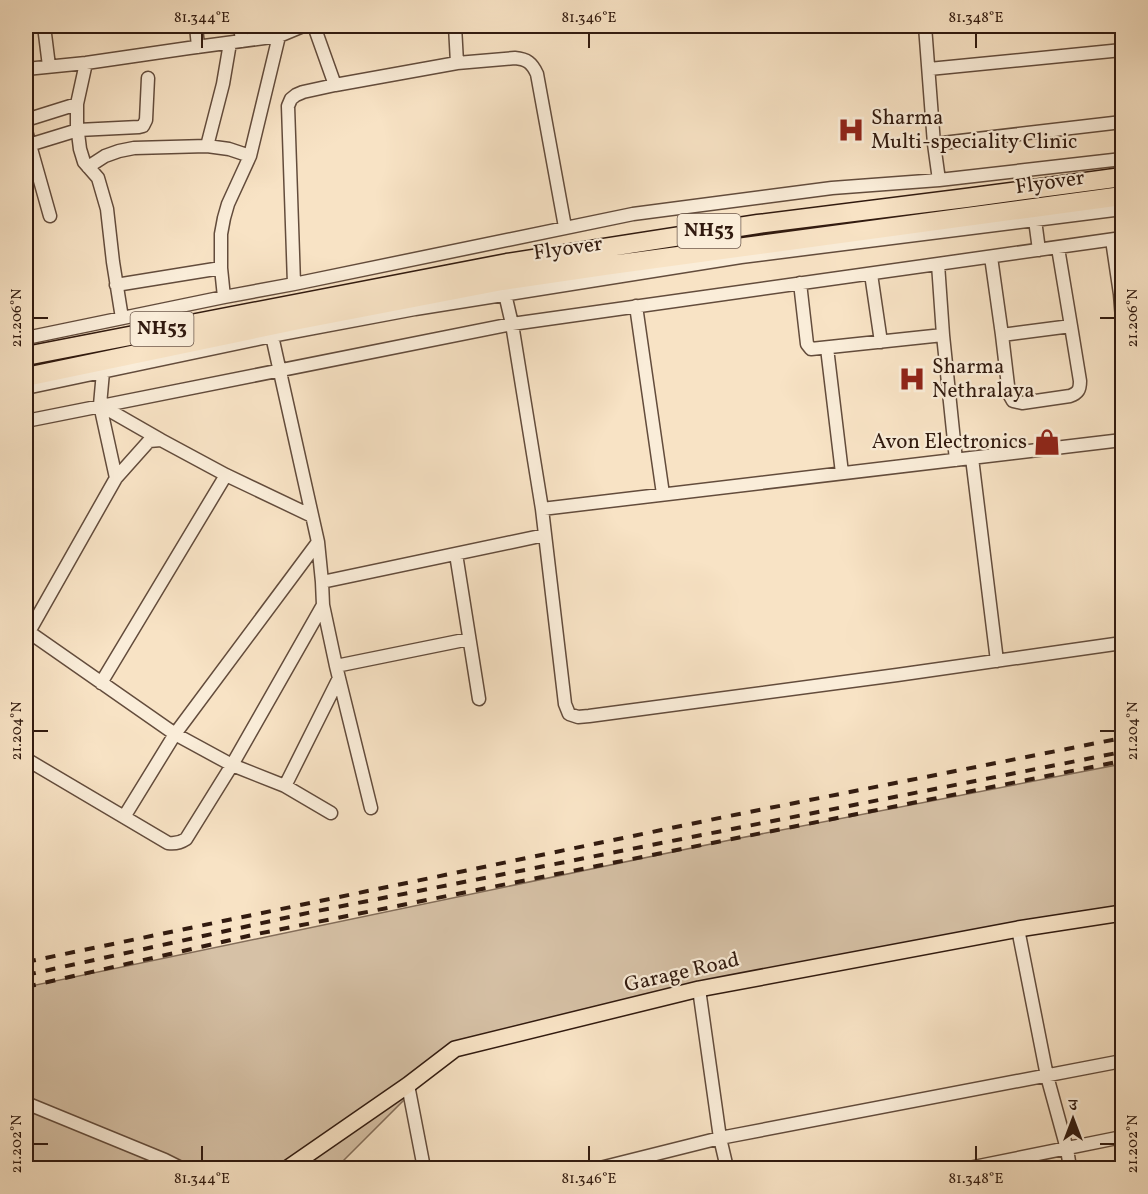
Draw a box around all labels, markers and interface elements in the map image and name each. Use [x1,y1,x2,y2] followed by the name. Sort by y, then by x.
[174,8,230,29] text: 81.344°E
[561,8,617,29] text: 81.346°E
[949,8,1003,29] text: 81.348°E
[871,104,1077,157] place label: Sharma Multi-speciality Clinic
[836,115,866,145] hospital icon: Sharma Multi-speciality Clinic
[1013,164,1087,202] street label: Flyover
[678,214,740,248] road number: NH53
[531,230,605,268] street label: Flyover
[7,289,28,347] text: 21.206°N
[1123,289,1144,347] text: 21.206°N
[130,312,194,346] road number: NH53
[932,353,1035,406] place label: Sharma Nethralaya
[897,364,927,394] hospital icon: Sharma Nethralaya
[1032,427,1062,457] shop icon: Avon Electronics
[872,428,1027,457] place label: Avon Electronics
[7,701,28,761] text: 21.204°N
[1123,701,1144,761] text: 21.204°N
[622,946,742,1000] street label: Garage Road
[1043,1089,1103,1149] north arrow
[1068,1095,1079,1117] text: उ
[7,1115,28,1173] text: 21.202°N
[1123,1115,1144,1173] text: 21.202°N
[174,1169,230,1190] text: 81.344°E
[561,1169,617,1190] text: 81.346°E
[949,1169,1003,1190] text: 81.348°E

